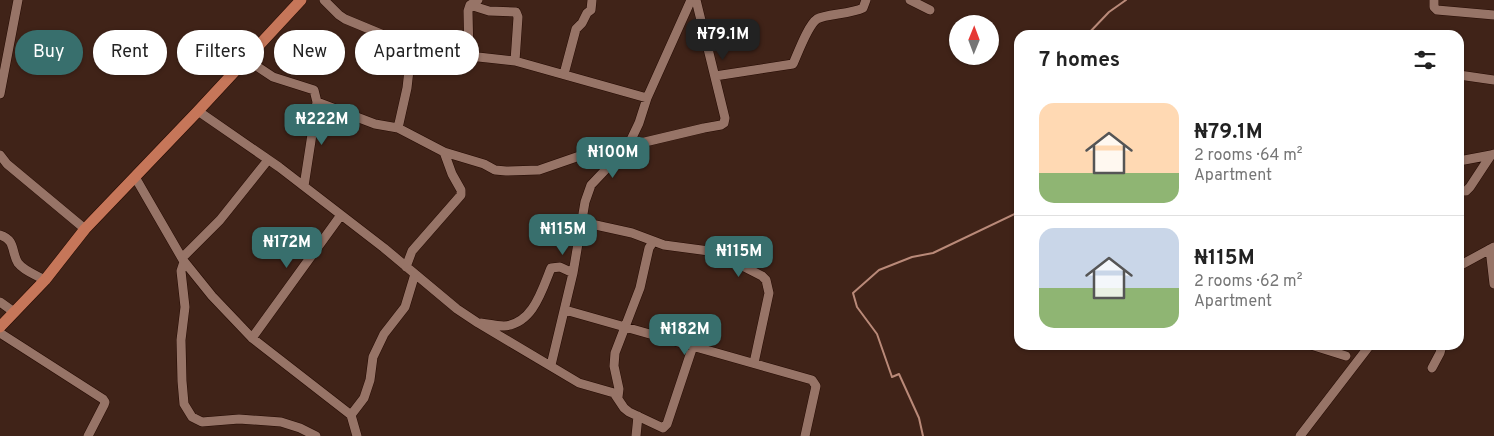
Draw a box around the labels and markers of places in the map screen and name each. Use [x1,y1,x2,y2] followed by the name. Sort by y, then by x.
[682,18,764,61] pin: ₦79.1M
[287,104,357,146] pin: ₦222M
[578,136,648,179] pin: ₦100M
[528,214,598,256] pin: ₦115M
[252,226,322,269] pin: ₦172M
[704,236,774,278] pin: ₦115M
[650,314,720,356] pin: ₦182M

